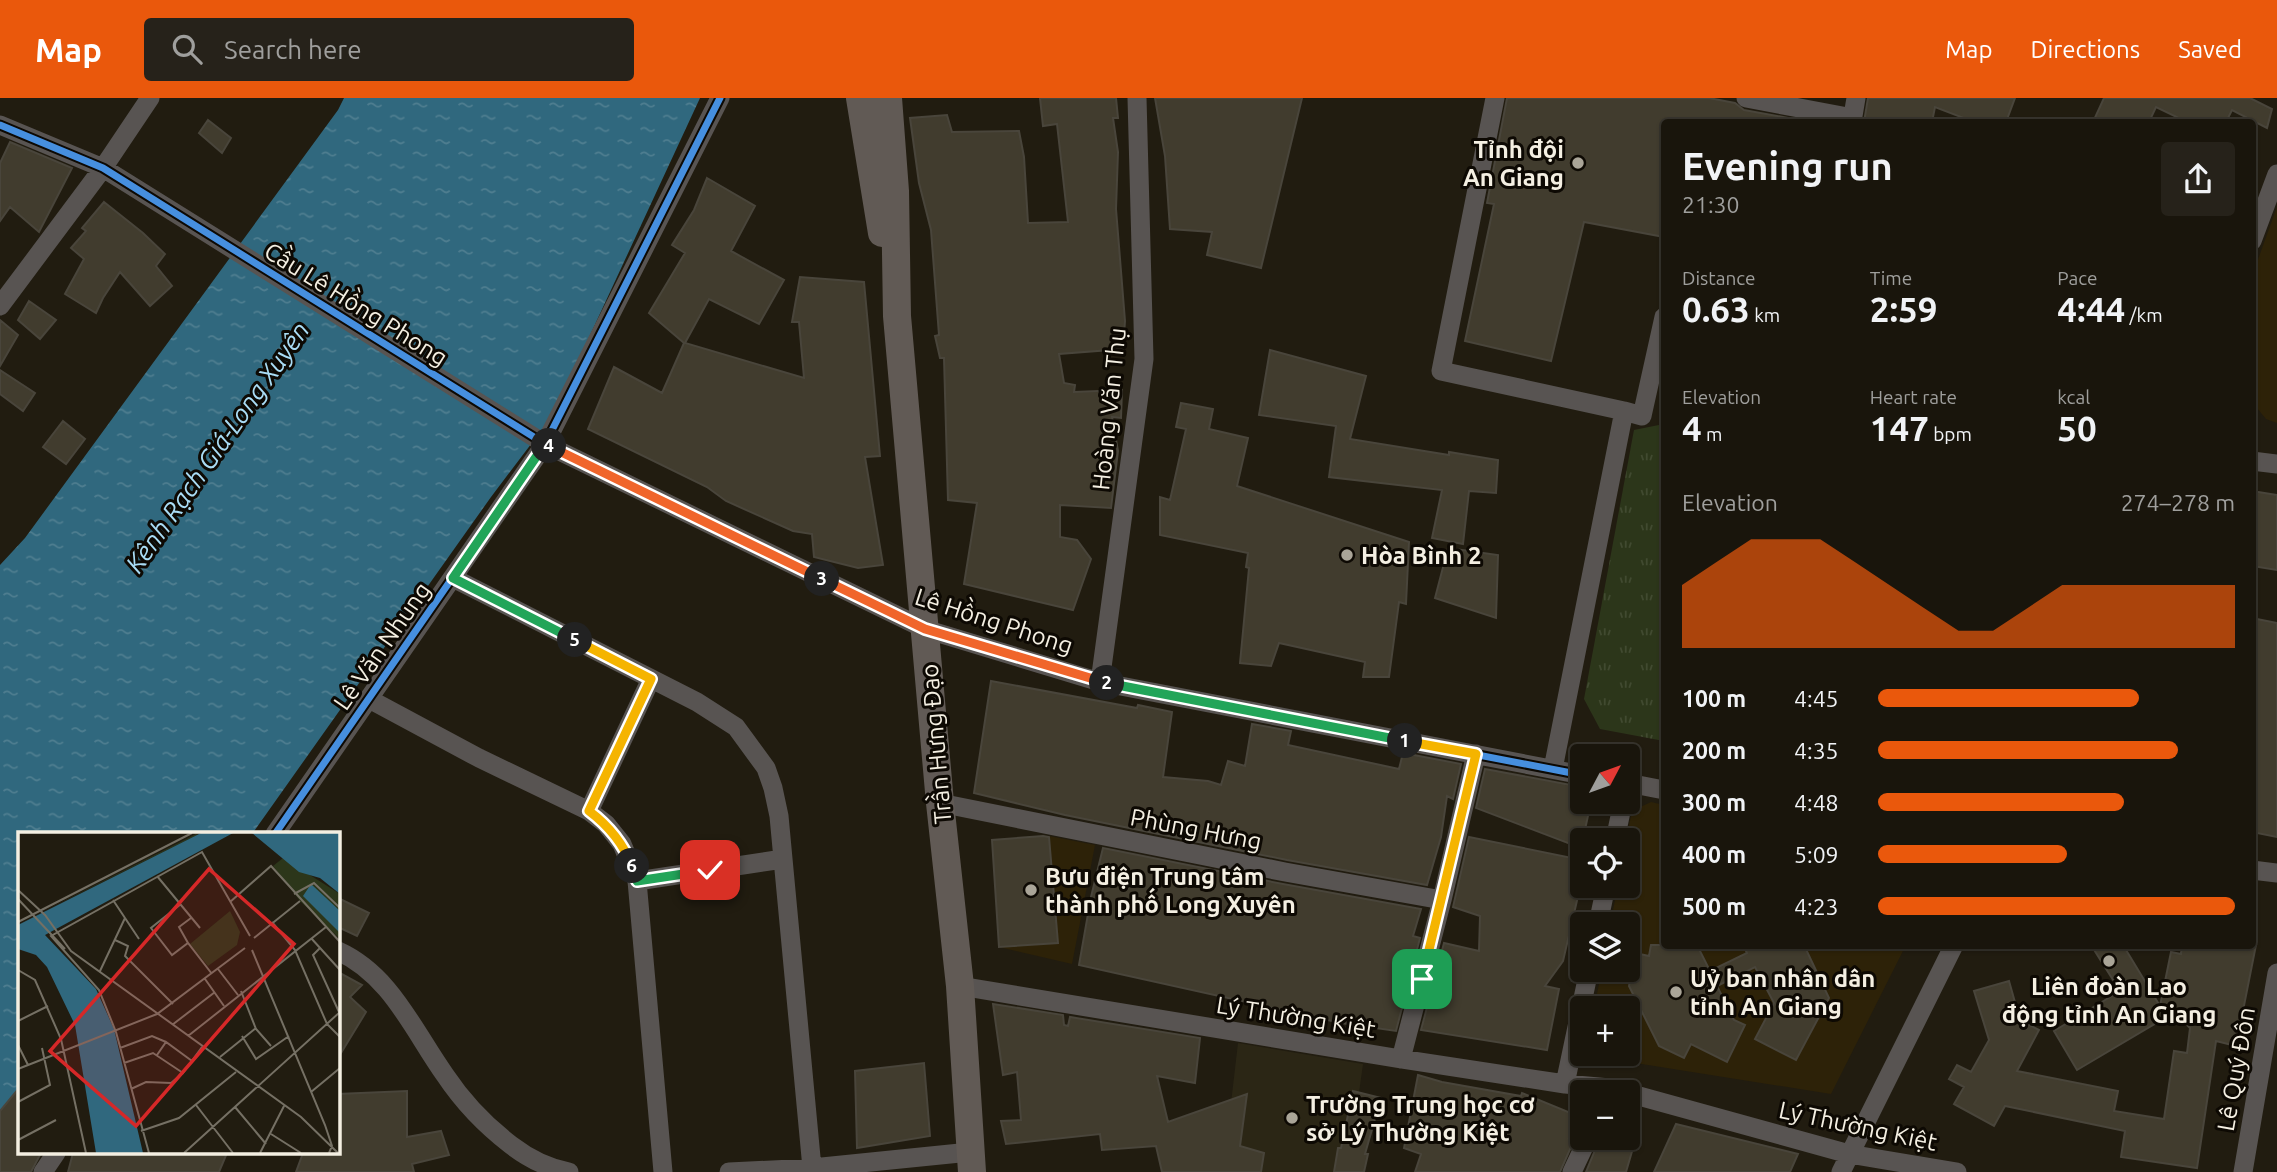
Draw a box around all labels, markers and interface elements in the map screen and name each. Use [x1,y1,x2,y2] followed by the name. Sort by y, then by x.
[144,18,634,81] search box
[168,30,206,68] icon: search
[35,31,102,68] text: Map
[224,35,362,64] text: Search here
[1945,36,1992,63] text: Map
[2030,36,2140,63] text: Directions
[2178,36,2242,63] text: Saved
[1463,136,1564,191] place label: Tỉnh đội An Giang
[2161,142,2235,216] button: share
[1682,145,1893,187] text: Evening run
[1570,155,1586,171] marker: Tỉnh đội An Giang
[1682,192,1740,217] text: 21:30
[260,233,455,371] street label: Cầu Lê Hồng Phong
[1682,267,1756,289] text: Distance
[1870,267,1912,289] text: Time
[2057,267,2098,289] text: Pace
[1682,289,1750,329] text: 0.63
[1870,289,1938,329] text: 2:59
[2057,289,2125,329] text: 4:44
[1750,304,1780,326] text: km
[2125,304,2163,326] text: /km
[119,316,315,578] water label: Kênh Rạch Giá-Long Xuyên
[1087,326,1131,492] street label: Hoàng Văn Thụ
[1682,386,1761,408] text: Elevation
[1870,386,1957,408] text: Heart rate
[2057,386,2090,408] text: kcal
[1682,408,1702,448] text: 4
[1870,408,1929,448] text: 147
[2057,408,2097,448] text: 50
[1702,423,1723,445] text: m
[1929,423,1972,445] text: bpm
[532,428,566,464] pin: 4
[543,434,554,456] text: 4
[1682,490,1778,515] text: Elevation
[2121,490,2235,515] text: 274–278 m
[1361,542,1481,569] place label: Hòa Bình 2
[1339,547,1355,563] marker: Hòa Bình 2
[804,561,840,596] pin: 3
[816,567,827,589] text: 3
[328,577,436,715] street label: Lê Văn Nhung
[912,579,1078,659] street label: Lê Hồng Phong
[558,622,592,658] pin: 5
[569,628,580,650] text: 5
[912,663,956,826] street label: Trần Hưng Đạo
[1090,666,1124,700] pin: 2
[1101,671,1112,693] text: 2
[1682,686,1746,711] text: 100 m
[1794,686,1839,711] text: 4:45
[1388,724,1422,758] pin: 1
[1399,729,1410,751] text: 1
[1682,738,1746,763] text: 200 m
[1794,738,1839,763] text: 4:35
[1570,744,1640,814] north arrow
[1570,744,1640,1150] map controls
[1682,790,1746,815] text: 300 m
[1794,790,1839,815] text: 4:48
[1128,803,1264,855] street label: Phùng Hưng
[1570,828,1640,898] button: locate
[18,832,340,1154] inset map
[680,840,740,900] pin
[1682,842,1746,867] text: 400 m
[1794,842,1839,867] text: 5:09
[614,848,650,884] pin: 6
[691,851,729,889] icon: check
[626,854,637,876] text: 6
[1045,863,1296,918] place label: Bưu điện Trung tâm thành phố Long Xuyên
[1023,882,1039,898] marker: Bưu điện Trung tâm thành phố Long Xuyên
[1682,894,1746,919] text: 500 m
[1794,894,1839,919] text: 4:23
[1570,912,1640,982] button: layers
[1392,949,1452,1009] pin
[2101,953,2117,969] marker: Liên đoàn Lao động tỉnh An Giang
[1403,960,1441,998] icon: arrive
[1690,965,1875,1020] place label: Uỷ ban nhân dân tỉnh An Giang
[2002,973,2216,1028] place label: Liên đoàn Lao động tỉnh An Giang
[1668,984,1684,1000] marker: Uỷ ban nhân dân tỉnh An Giang
[1214,991,1378,1043] street label: Lý Thường Kiệt
[1570,996,1640,1066] button: +
[2212,1005,2260,1133] street label: Lê Quý Đôn
[1570,1080,1640,1150] button: −
[1306,1091,1535,1146] place label: Trường Trung học cơ sở Lý Thường Kiệt
[1776,1096,1940,1156] street label: Lý Thường Kiệt
[1284,1110,1300,1126] marker: Trường Trung học cơ sở Lý Thường Kiệt

